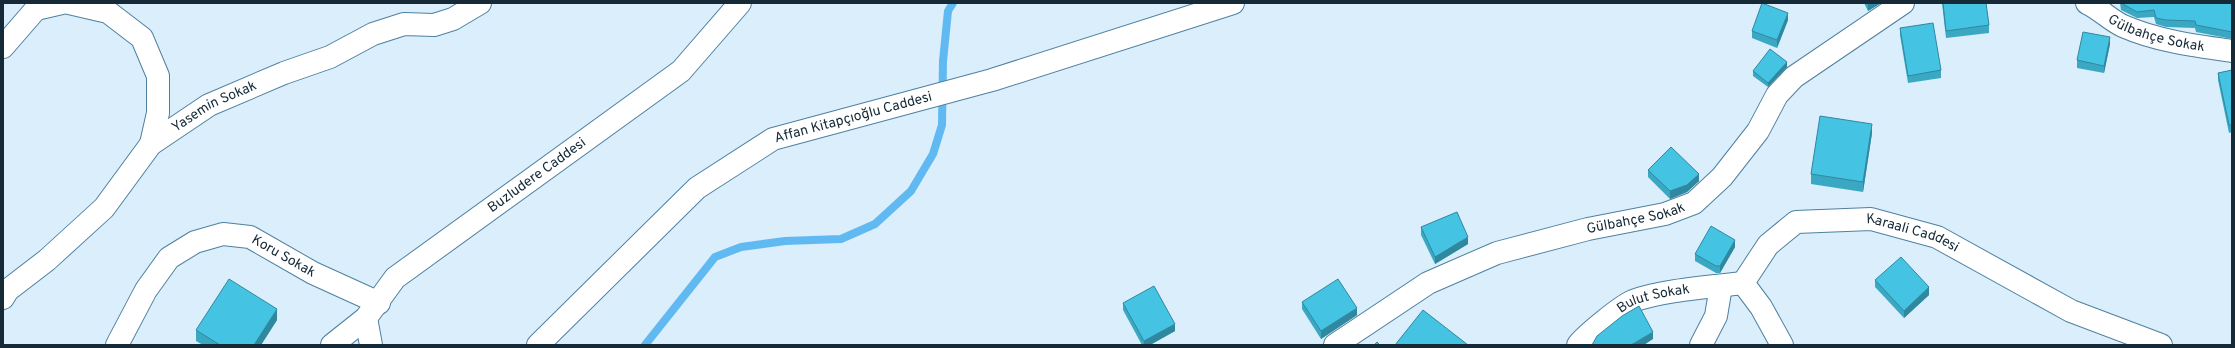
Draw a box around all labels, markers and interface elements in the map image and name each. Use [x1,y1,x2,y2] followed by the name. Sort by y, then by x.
[2105,11,2206,56] street label: Gülbahçe Sokak
[169,77,259,136] street label: Yasemin Sokak
[773,88,934,147] street label: Affan Kitapçıoğlu Caddesi
[484,134,589,217] street label: Buzludere Caddesi
[1585,199,1687,238] street label: Gülbahçe Sokak
[1866,210,1962,256] street label: Karaali Caddesi
[248,231,319,281] street label: Koru Sokak
[1614,281,1691,317] street label: Bulut Sokak

